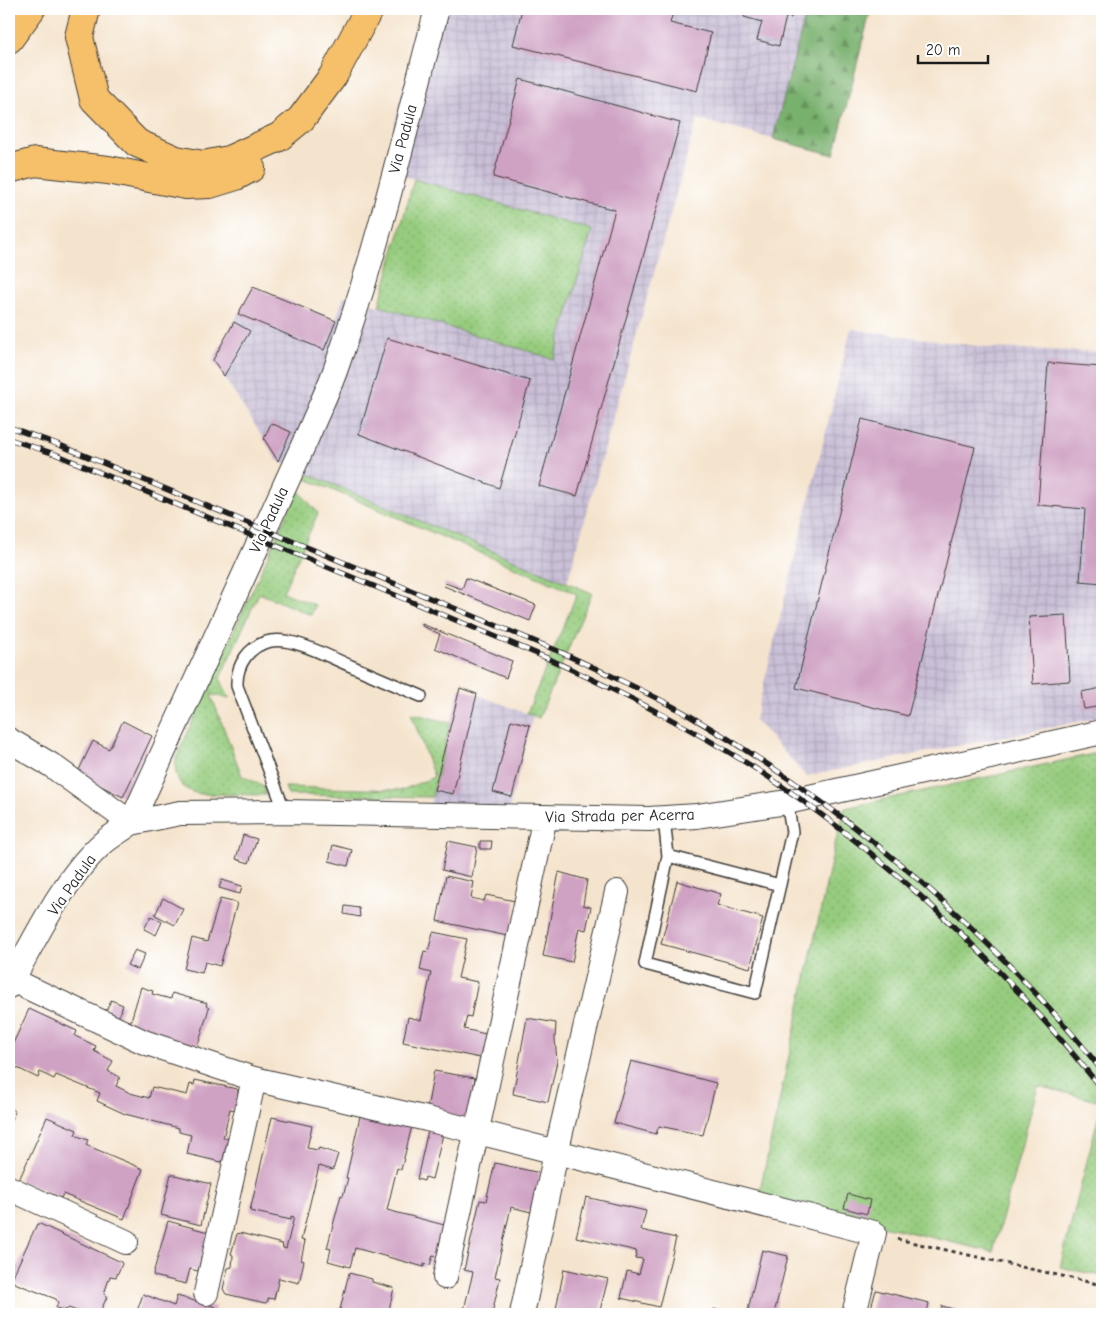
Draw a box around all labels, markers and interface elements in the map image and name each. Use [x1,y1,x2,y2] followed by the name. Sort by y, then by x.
[918,32,988,64] scale bar
[926,41,960,59] text: 20 m
[385,102,421,176] street label: Via Padula
[246,484,292,556] street label: Via Padula
[545,806,695,826] street label: Via Strada per Acerra
[44,851,100,919] street label: Via Padula

